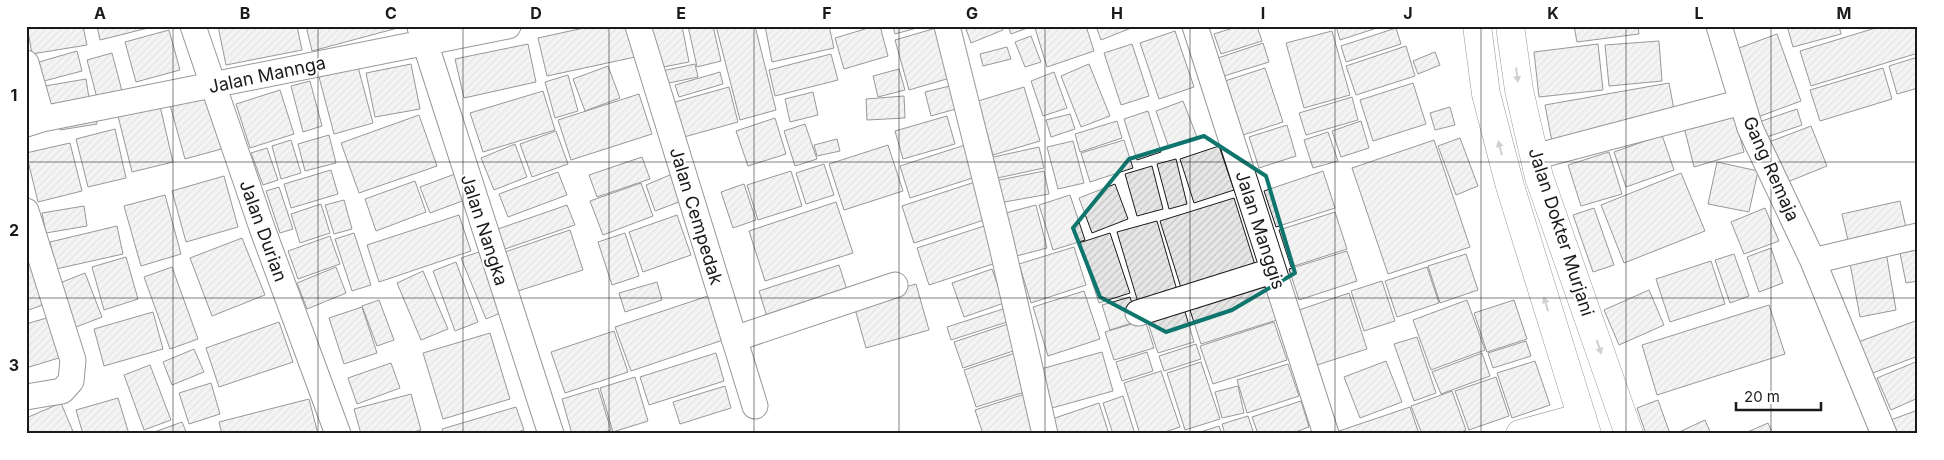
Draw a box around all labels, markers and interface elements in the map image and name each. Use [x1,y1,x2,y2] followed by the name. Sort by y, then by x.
[94,3,106,23] text: A
[240,3,250,23] text: B
[385,3,397,23] text: C
[530,3,542,23] text: D
[676,3,686,23] text: E
[822,3,832,23] text: F
[966,3,978,23] text: G
[1111,3,1123,23] text: H
[1261,3,1265,23] text: I
[1403,3,1413,23] text: J
[1547,3,1559,23] text: K
[1694,3,1704,23] text: L
[1837,3,1851,23] text: M
[206,52,327,97] street label: Jalan Mannga
[1513,67,1521,83] one-way arrow
[11,85,17,105] text: 1
[1739,113,1804,224] street label: Gang Remaja
[1496,141,1504,156] one-way arrow
[666,145,727,287] street label: Jalan Cempedak
[1524,145,1599,319] street label: Jalan Dokter Murjani
[1231,168,1290,292] street label: Jalan Manggis
[457,171,512,288] street label: Jalan Nangka
[235,177,292,284] street label: Jalan Durian
[9,220,19,240] text: 2
[1542,296,1550,311] one-way arrow
[1595,340,1603,355] one-way arrow
[9,355,19,375] text: 3
[1736,380,1822,412] scale bar
[1744,387,1780,406] text: 20 m

